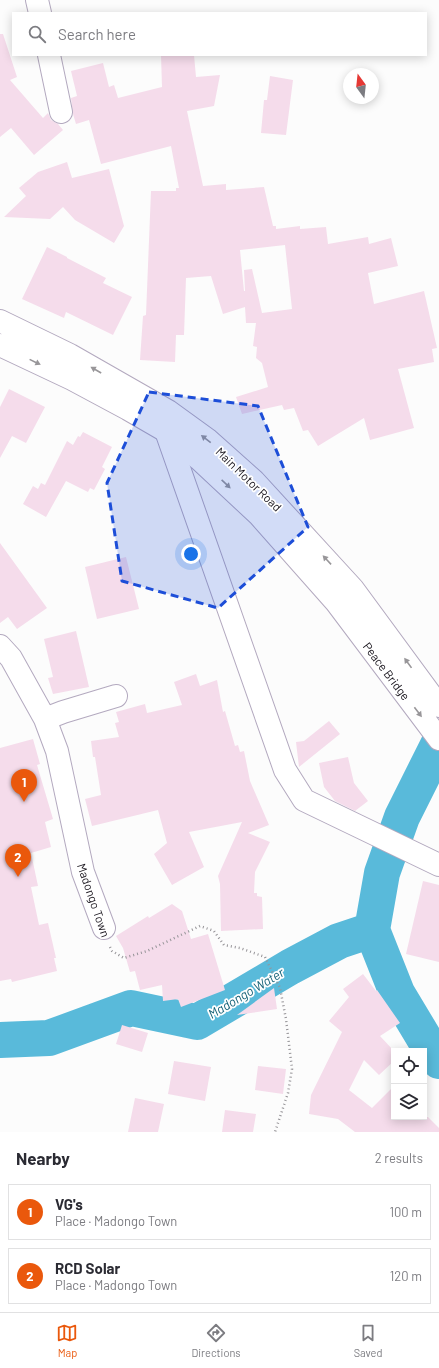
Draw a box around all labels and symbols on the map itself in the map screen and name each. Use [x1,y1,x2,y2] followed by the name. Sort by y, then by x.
[343,68,379,104] north arrow
[29,359,41,365] one-way arrow
[90,366,102,373] one-way arrow
[200,434,211,443] one-way arrow
[213,444,285,514] street label: Main Motor Road
[221,479,231,489] one-way arrow
[181,544,201,564] your location
[322,555,331,566] one-way arrow
[361,639,413,703] street label: Peace Bridge
[404,658,412,668] one-way arrow
[414,706,422,717] one-way arrow
[11,769,37,802] pin: 1
[5,844,31,877] pin: 2
[75,861,113,939] street label: Madongo Town
[205,964,287,1022] water label: Madongo Water

